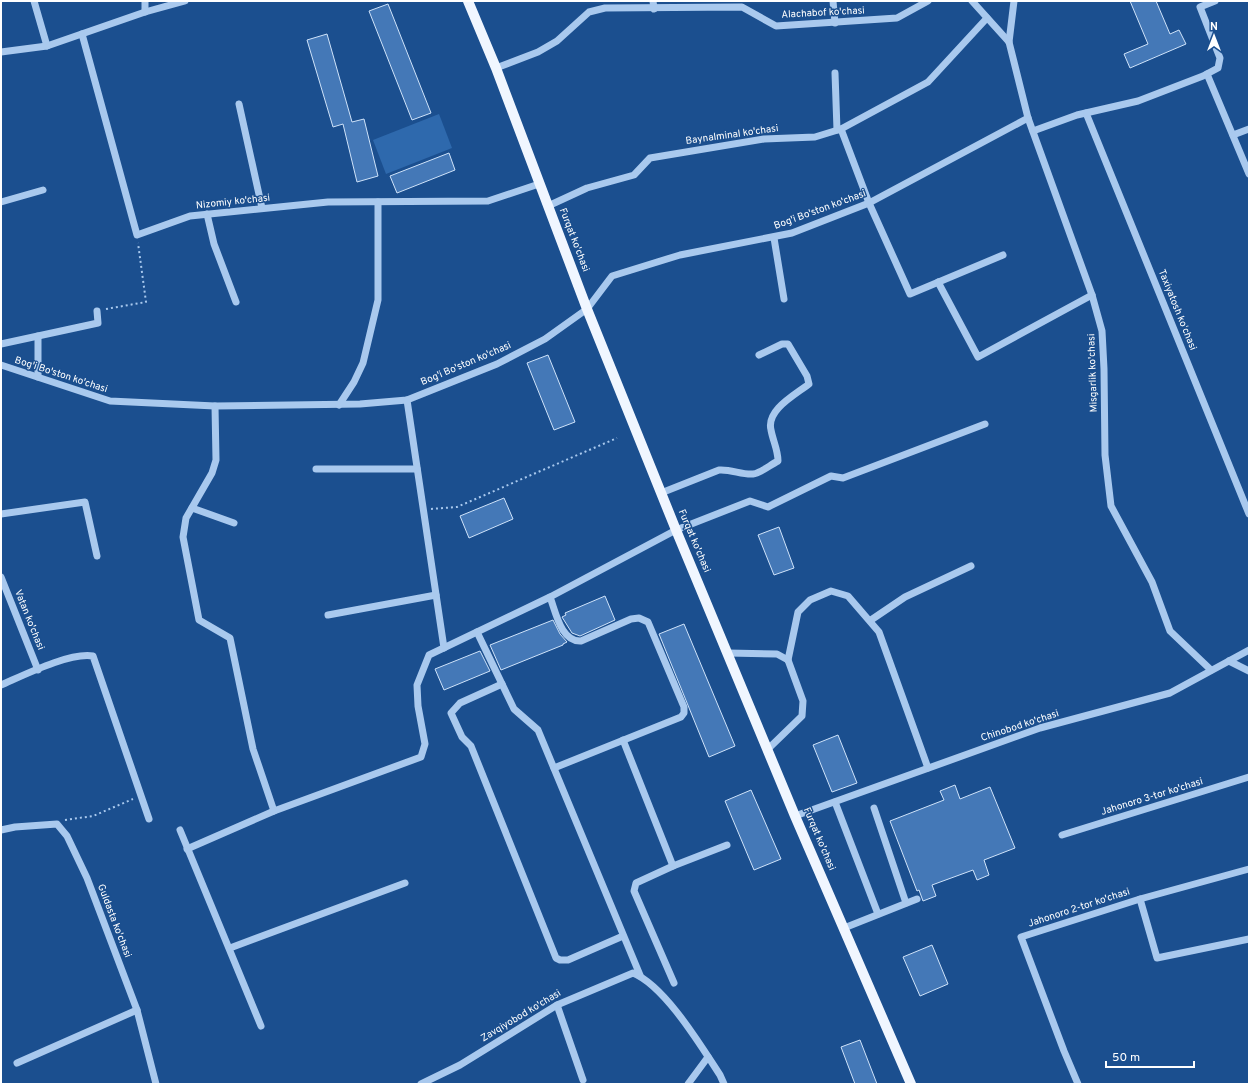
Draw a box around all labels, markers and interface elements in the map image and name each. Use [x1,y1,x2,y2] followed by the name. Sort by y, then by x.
[781,4,865,22] street label: Alachabof ko'chasi
[1194,16,1234,56] north arrow
[1210,20,1218,34] text: N
[685,122,779,148] street label: Baynalminal ko'chasi
[772,187,868,233] street label: Bog'i Bo'ston ko'chasi
[195,192,271,212] street label: Nizomiy ko'chasi
[556,206,592,274] street label: Furqat ko'chasi
[1155,268,1199,352] street label: Taxiyatosh koʻchasi
[1085,333,1101,413] street label: Misgarlik ko'chasi
[419,339,513,389] street label: Bog'i Bo'ston ko'chasi
[13,354,109,396] street label: Bog'i Bo'ston ko'chasi
[675,507,713,575] street label: Furqat ko'chasi
[11,588,47,652] street label: Vatan ko'chasi
[979,707,1061,745] street label: Chinobod ko'chasi
[1099,775,1205,819] street label: Jahonoro 3-tor ko'chasi
[800,805,838,873] street label: Furqat ko'chasi
[94,882,134,960] street label: Guldasta ko'chasi
[1026,885,1132,931] street label: Jahonoro 2-tor ko'chasi
[479,987,563,1045] street label: Zavqiyobod ko'chasi
[1106,1043,1194,1069] scale bar
[1112,1050,1140,1066] text: 50 m

